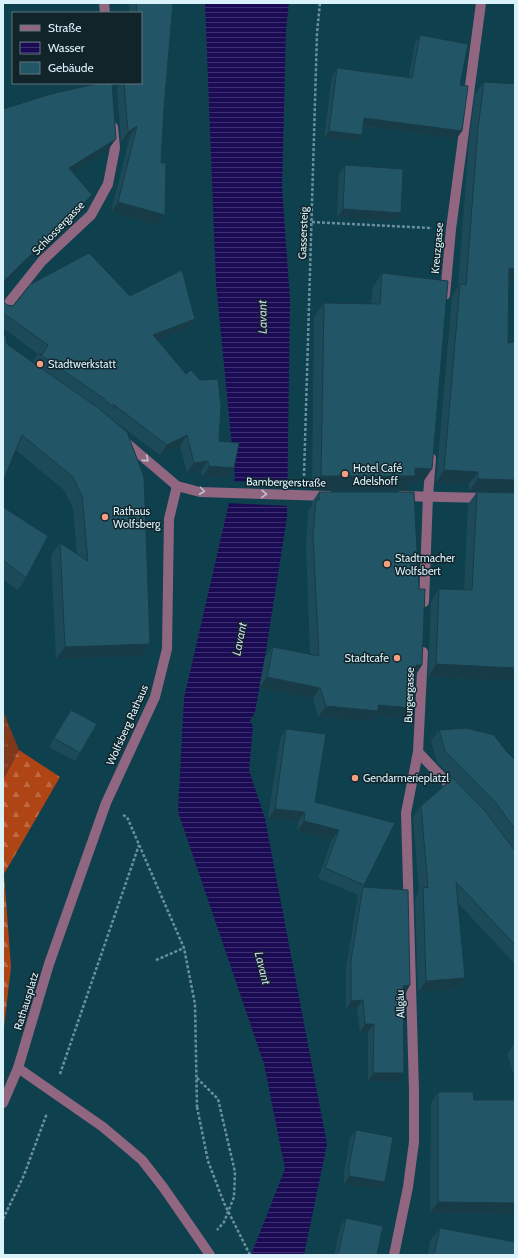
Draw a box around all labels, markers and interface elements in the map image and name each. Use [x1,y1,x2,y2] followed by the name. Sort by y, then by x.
[12,12,142,84] legend
[48,20,81,35] text: Straße
[48,40,85,55] text: Wasser
[48,60,94,75] text: Gebäude
[29,198,87,258] street label: Schlossergasse
[295,206,311,260] street label: Gassersteig
[428,221,446,274] street label: Kreuzgasse
[254,300,270,334] water label: Lavant
[48,357,116,371] place label: Stadtwerkstatt
[35,359,45,369] marker: Stadtwerkstatt
[141,455,149,462] one-way arrow
[353,461,402,488] place label: Hotel Café Adelshoff
[340,469,350,479] marker: Hotel Café Adelshoff
[246,474,327,490] street label: Bambergerstraße
[199,487,205,496] one-way arrow
[261,490,267,498] one-way arrow
[113,504,161,531] place label: Rathaus Wolfsberg
[100,512,110,522] marker: Rathaus Wolfsberg
[395,551,456,578] place label: Stadtmacher Wolfsbert
[382,559,392,569] marker: Stadtmacher Wolfsbert
[228,621,250,657] water label: Lavant
[345,651,389,665] place label: Stadtcafe
[392,653,402,663] marker: Stadtcafe
[401,667,417,723] street label: Burgergasse
[103,682,151,768] street label: Wolfsberg Rathaus
[363,771,449,785] place label: Gendarmerieplatzl
[350,773,360,783] marker: Gendarmerieplatzl
[252,950,274,986] water label: Lavant
[11,970,41,1032] street label: Rathausplatz
[393,989,407,1018] street label: Allgäu

